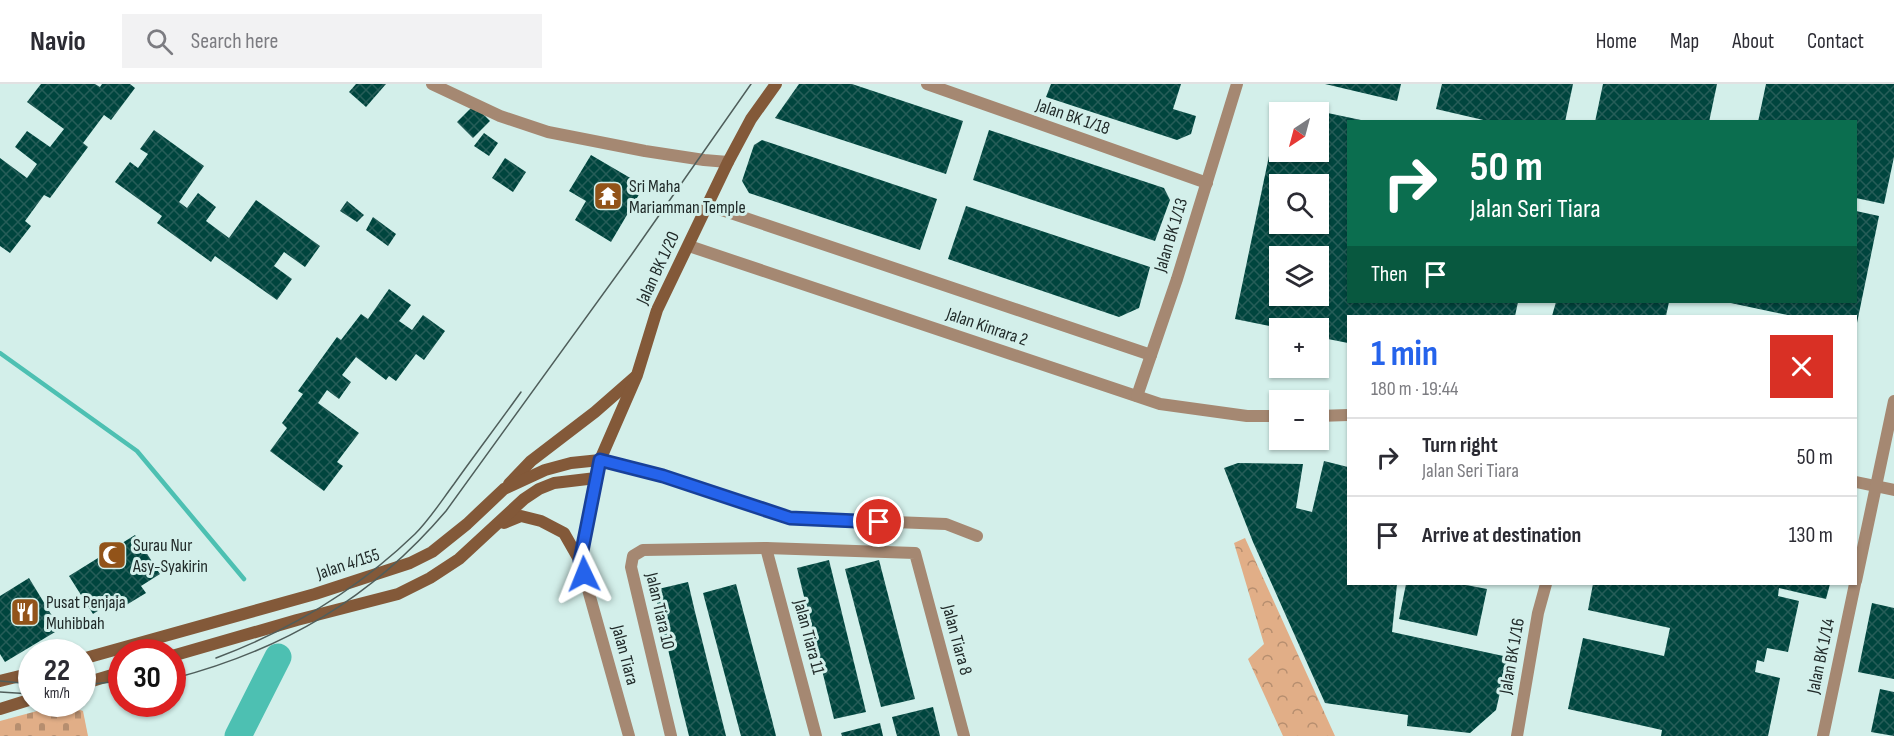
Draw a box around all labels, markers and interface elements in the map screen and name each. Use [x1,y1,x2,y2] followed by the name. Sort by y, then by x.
[122,14,542,68] search box
[30,25,86,58] text: Navio
[143,25,176,58] icon: search
[191,28,278,55] text: Search here
[1596,29,1637,54] text: Home
[1670,29,1699,54] text: Map
[1732,29,1774,54] text: About
[1807,29,1864,54] text: Contact
[1032,94,1113,139] street label: Jalan BK 1/18
[1269,102,1329,162] north arrow
[1269,102,1329,450] map controls
[1470,142,1543,193] text: 50 m
[1371,144,1449,222] icon: right
[1269,174,1329,234] button: search
[629,176,746,218] place label: Sri Maha Mariamman Temple
[592,180,624,212] temple icon: Sri Maha Mariamman Temple
[1470,193,1601,225] text: Jalan Seri Tiara
[1150,195,1192,275] street label: Jalan BK 1/13
[632,228,684,309] street label: Jalan BK 1/20
[1269,246,1329,306] button: layers
[1419,258,1452,291] icon: arrive
[1371,261,1407,288] text: Then
[943,303,1030,351] street label: Jalan Kinrara 2
[1269,318,1329,378] button: +
[1371,333,1438,376] text: 1 min
[1770,335,1833,398] button: close
[1371,377,1458,401] text: 180 m · 19:44
[1269,390,1329,450] button: −
[1422,432,1498,459] text: Turn right
[1371,441,1404,474] icon: right
[1797,444,1833,471] text: 50 m
[1422,459,1519,483] text: Jalan Seri Tiara
[853,496,904,547] pin
[862,505,895,538] icon: arrive
[1371,519,1404,552] icon: arrive
[1422,522,1581,549] text: Arrive at destination
[1789,522,1833,549] text: 130 m
[132,535,208,577] place label: Surau Nur Asy-Syakirin
[96,539,128,571] mosque icon: Surau Nur Asy-Syakirin
[552,542,616,606] position arrow
[313,544,382,584] street label: Jalan 4/155
[641,570,679,651] street label: Jalan Tiara 10
[46,592,126,634] place label: Pusat Penjaja Muhibbah
[9,596,41,628] restaurant icon: Pusat Penjaja Muhibbah
[789,596,829,677] street label: Jalan Tiara 11
[937,602,976,677] street label: Jalan Tiara 8
[1495,616,1529,697] street label: Jalan BK 1/16
[1803,616,1839,696] street label: Jalan BK 1/14
[607,622,643,687] street label: Jalan Tiara
[108,639,186,717] speed limit sign: 30
[44,653,70,689] text: 22
[44,684,70,703] text: km/h

